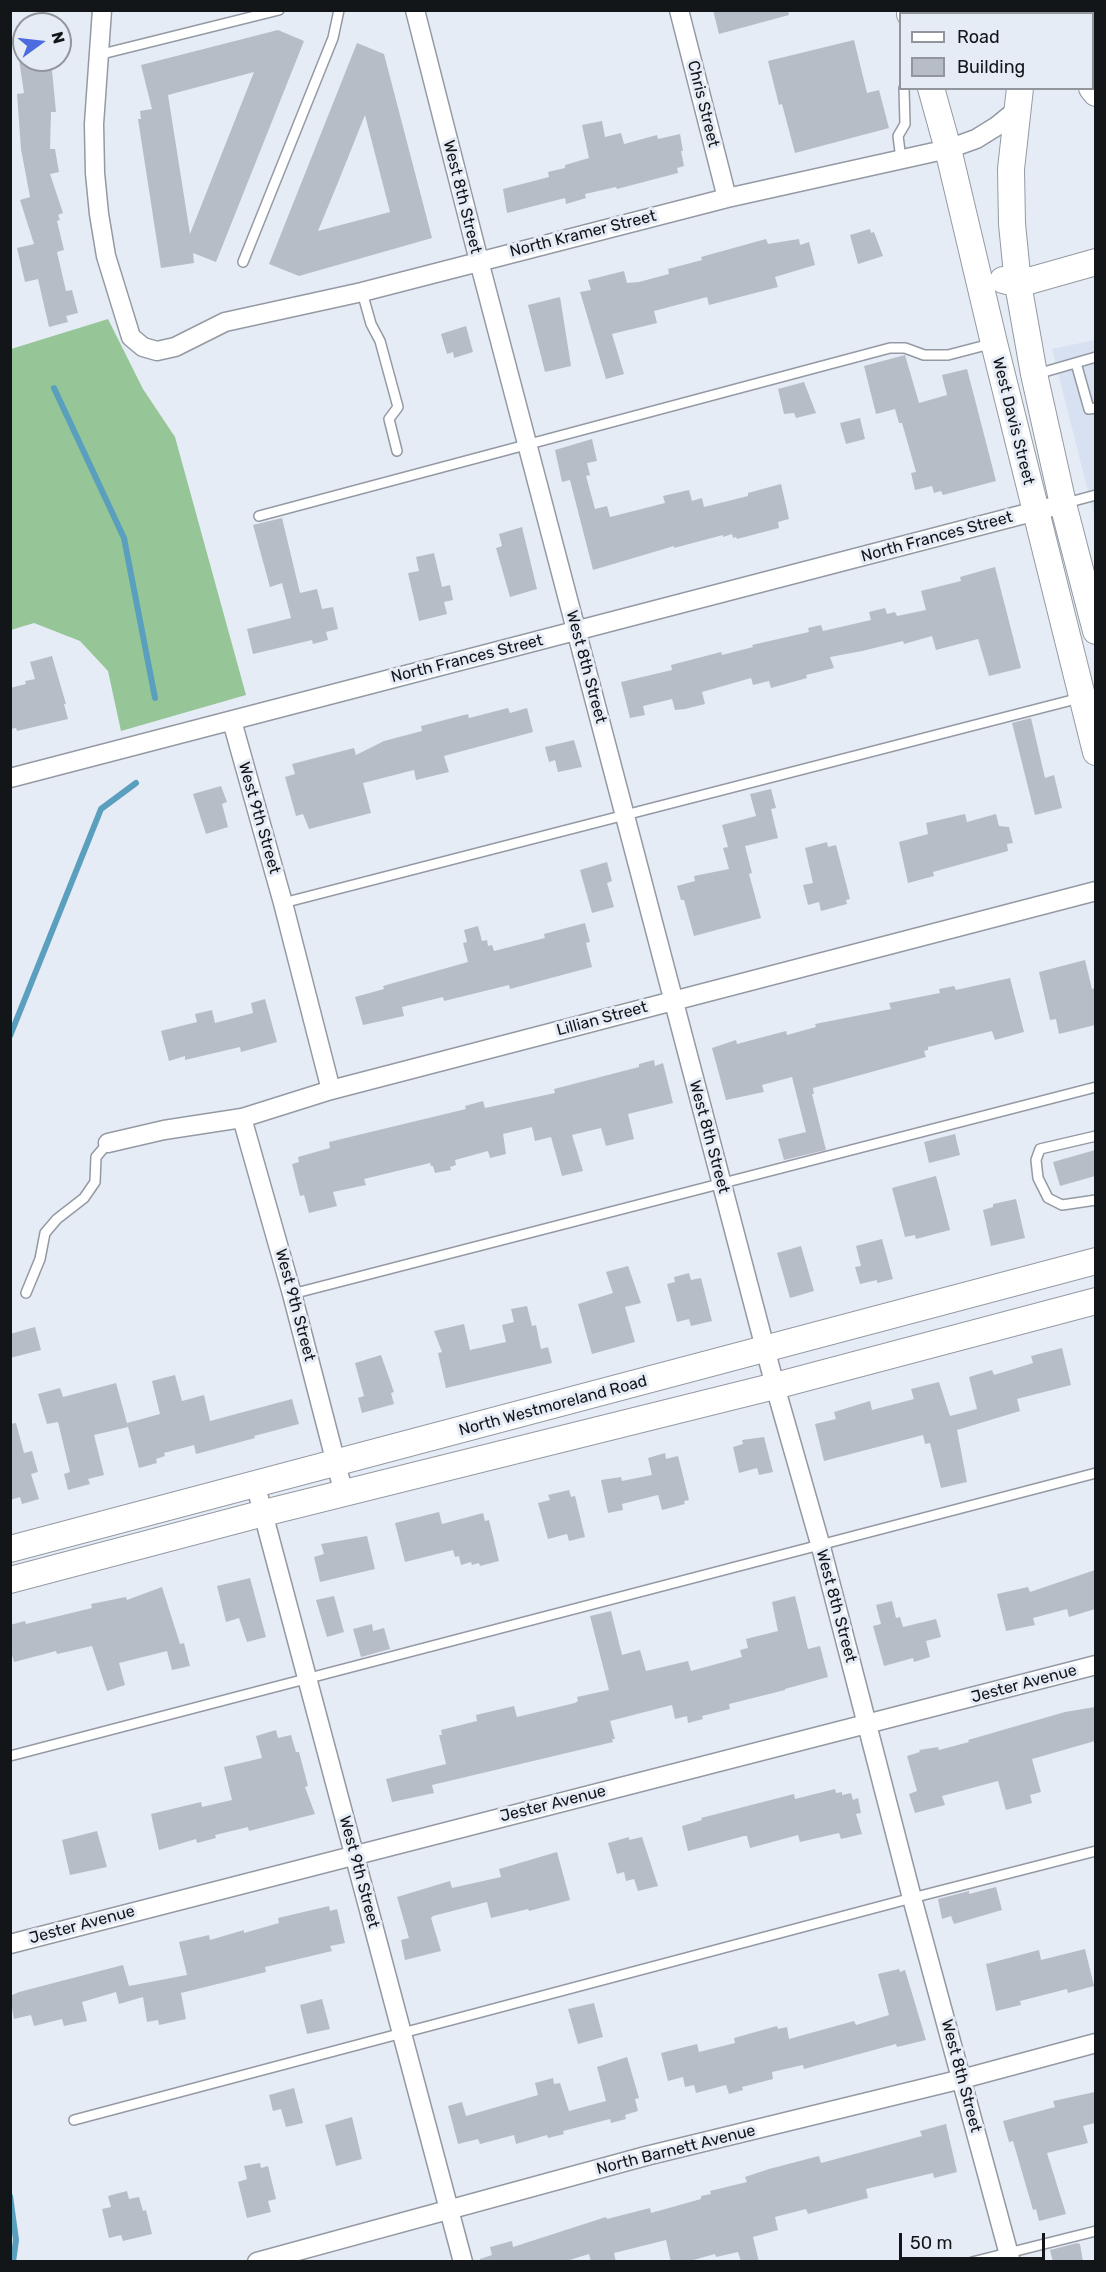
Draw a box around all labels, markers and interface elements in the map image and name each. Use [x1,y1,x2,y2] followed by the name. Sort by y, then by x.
[12,12,72,72] north arrow
[899,12,1094,90] legend
[957,26,1000,48] text: Road
[47,30,69,46] text: N
[957,56,1025,78] text: Building
[683,59,723,149] street label: Chris Street
[439,138,485,256] street label: West 8th Street
[508,207,658,261] street label: North Kramer Street
[988,355,1038,487] street label: West Davis Street
[859,508,1015,566] street label: North Frances Street
[562,608,610,726] street label: West 8th Street
[389,631,545,687] street label: North Frances Street
[234,760,284,876] street label: West 9th Street
[554,998,650,1040] street label: Lillian Street
[685,1078,733,1196] street label: West 8th Street
[271,1247,319,1363] street label: West 9th Street
[457,1372,649,1440] street label: North Westmoreland Road
[812,1547,860,1665] street label: West 8th Street
[969,1661,1079,1707] street label: Jester Avenue
[498,1782,608,1826] street label: Jester Avenue
[335,1814,383,1930] street label: West 9th Street
[27,1902,137,1948] street label: Jester Avenue
[937,2017,985,2135] street label: West 8th Street
[595,2121,757,2179] street label: North Barnett Avenue
[902,2221,1048,2259] scale bar
[910,2232,953,2254] text: 50 m

